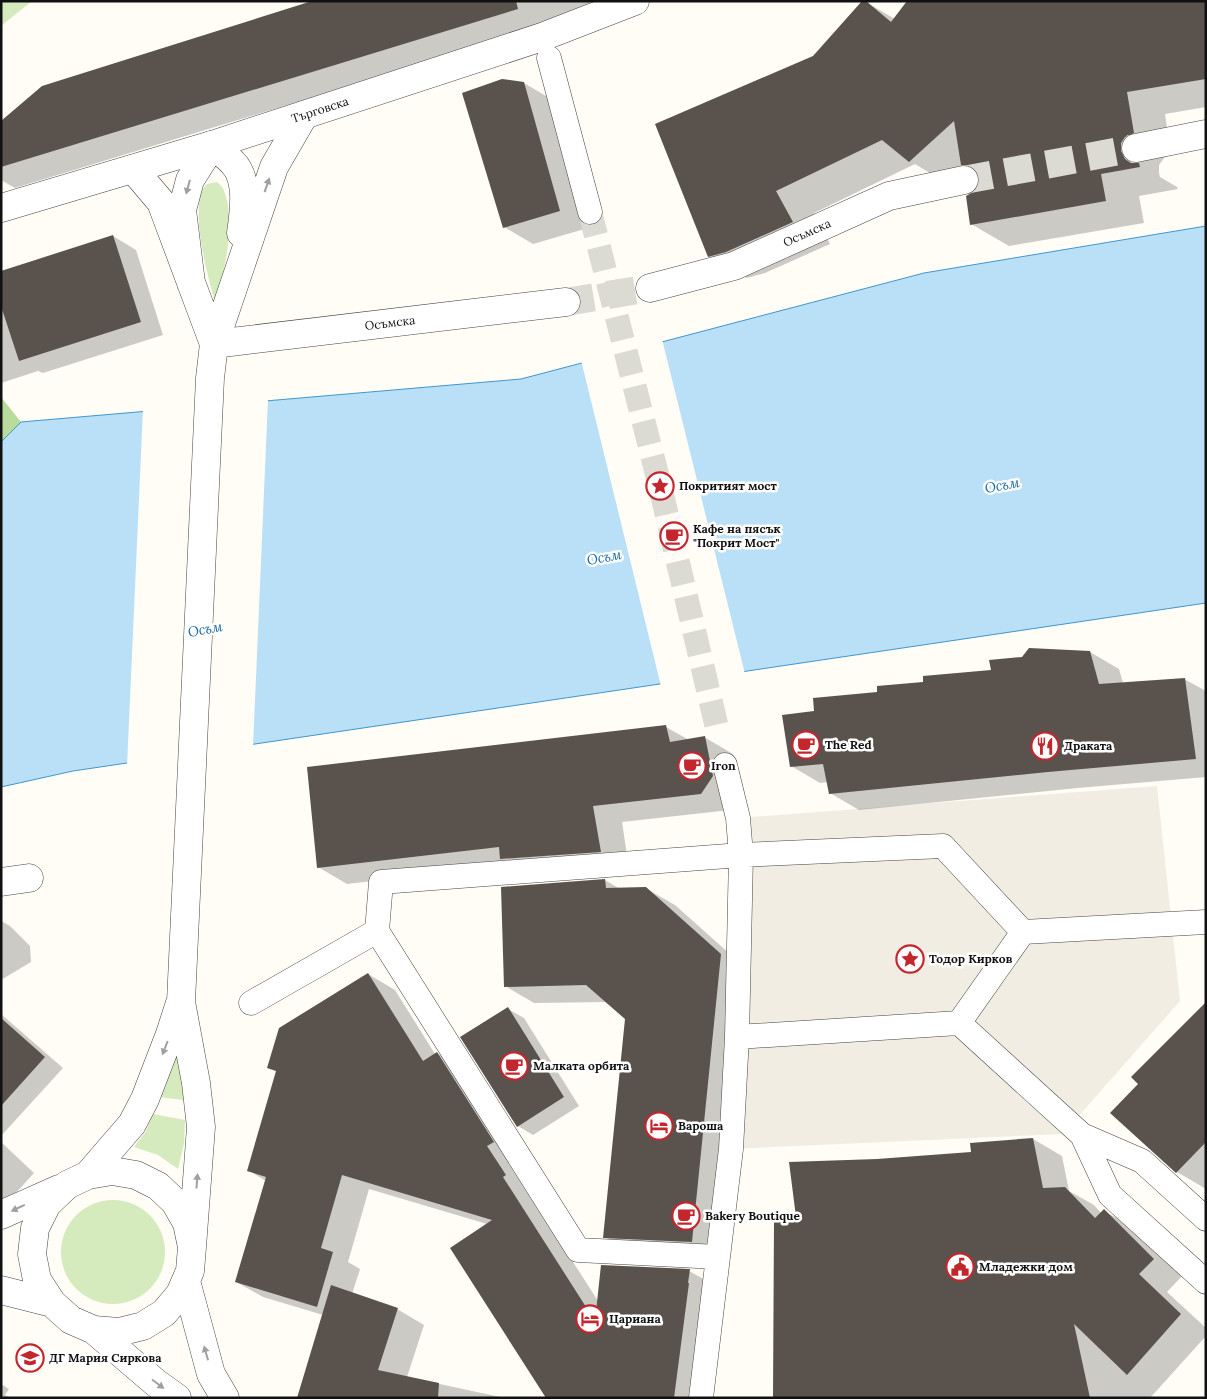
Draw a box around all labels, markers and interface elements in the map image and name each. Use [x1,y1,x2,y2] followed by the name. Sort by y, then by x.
[289,93,350,126] street label: Търговска
[264,178,271,193] one-way arrow
[184,180,192,195] one-way arrow
[781,215,833,250] street label: Осъмска
[364,312,416,333] street label: Осъмска
[645,471,675,501] place icon: Покритият мост
[983,473,1021,497] water label: Осъм
[679,478,778,493] place label: Покритият мост
[659,521,689,551] cafe icon: Кафе на пясък "Покрит Мост"
[693,521,781,550] place label: Кафе на пясък "Покрит Мост"
[585,545,623,569] water label: Осъм
[186,617,224,641] water label: Осъм
[791,730,821,760] cafe icon: The Red
[1030,731,1060,761] restaurant icon: Драката
[825,737,872,752] place label: The Red
[1064,738,1113,753] place label: Драката
[677,751,707,781] cafe icon: Iron
[711,758,736,773] place label: Iron
[895,944,925,974] place icon: Тодор Кирков
[929,951,1012,966] place label: Тодор Кирков
[161,1041,169,1056] one-way arrow
[499,1051,529,1081] cafe icon: Малката орбита
[533,1058,630,1073] place label: Малката орбита
[644,1111,674,1141] hotel icon: Вароша
[678,1118,724,1133] place label: Вароша
[193,1172,201,1188] one-way arrow
[671,1201,701,1231] cafe icon: Bakery Boutique
[11,1204,25,1212] one-way arrow
[705,1208,800,1223] place label: Bakery Boutique
[945,1252,975,1282] public building icon: Младежки дом
[979,1259,1073,1274] place label: Младежки дом
[575,1304,605,1334] hotel icon: Цариана
[609,1311,661,1326] place label: Цариана
[15,1343,45,1373] school or university icon: ДГ Мария Сиркова
[201,1346,209,1361] one-way arrow
[49,1350,162,1365] place label: ДГ Мария Сиркова
[151,1379,165,1389] one-way arrow

